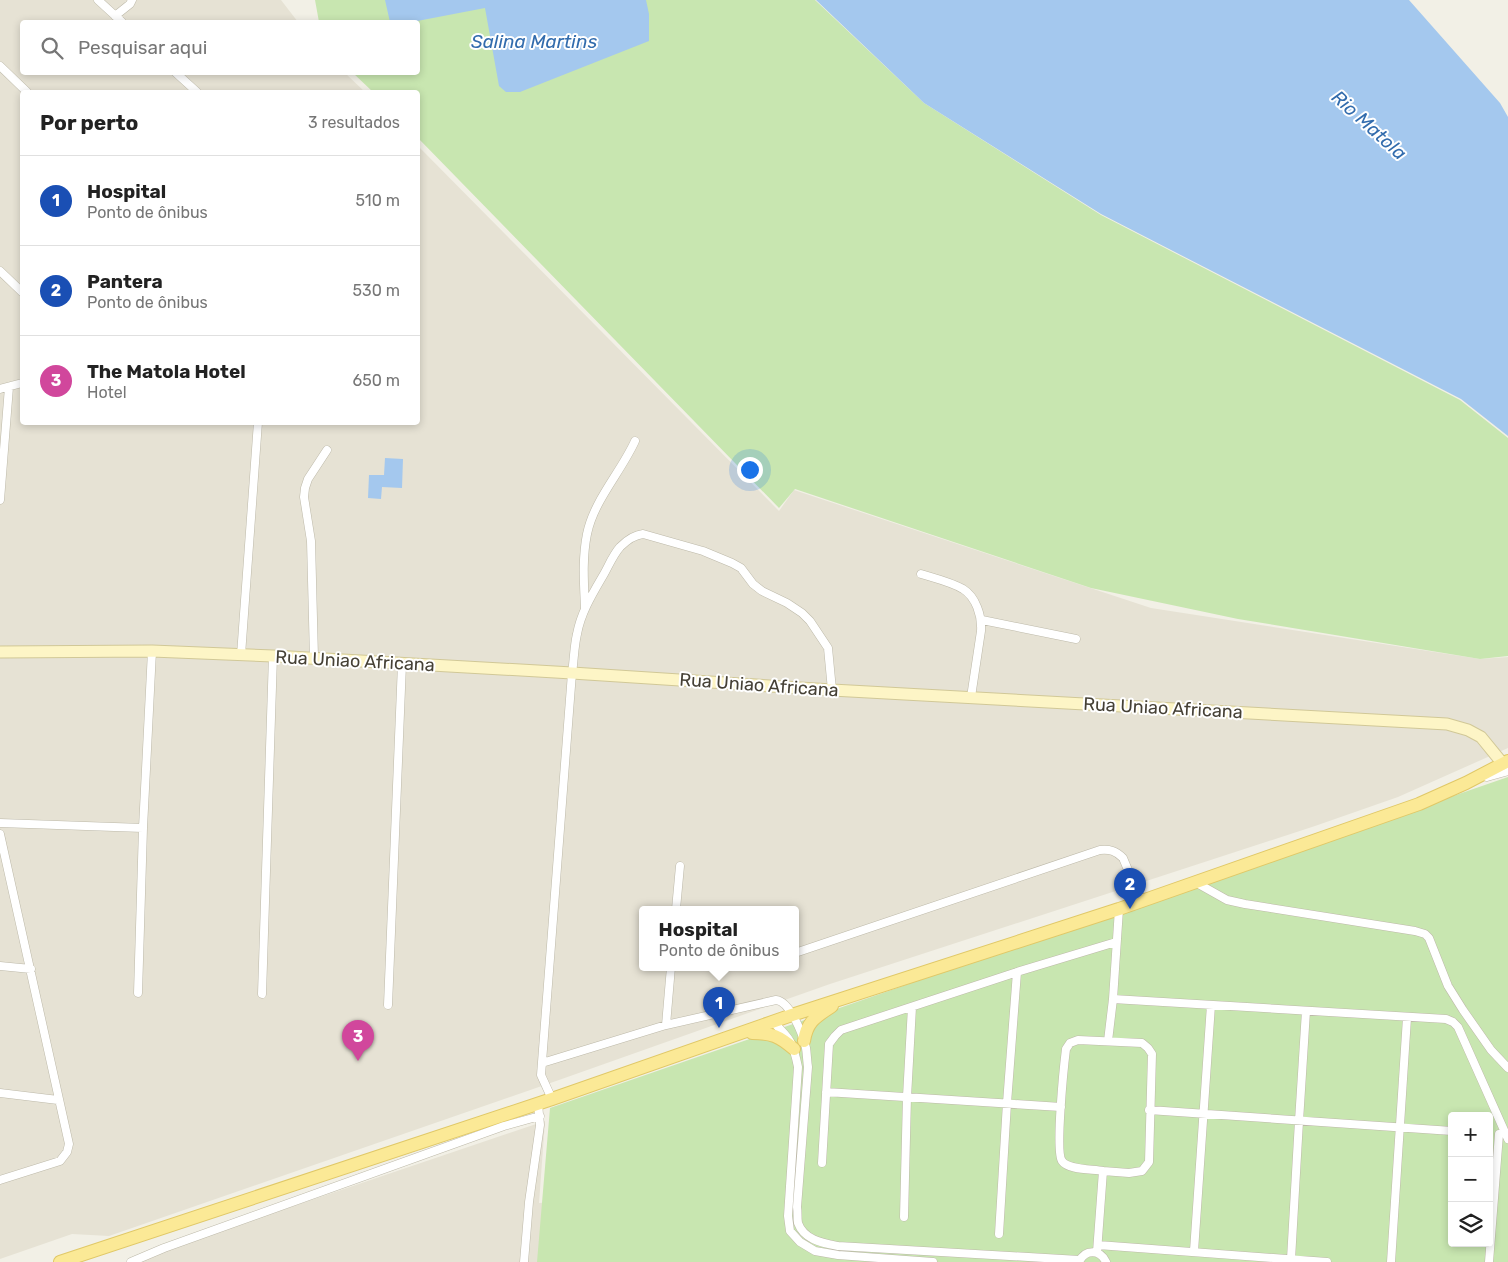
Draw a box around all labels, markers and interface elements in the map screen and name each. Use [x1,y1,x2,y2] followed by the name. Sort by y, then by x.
[20,20,420,75] search box
[471,30,597,53] water label: Salina Martins
[38,34,66,62] icon: search
[78,36,207,59] text: Pesquisar aqui
[1327,85,1411,165] water label: Rio Matola
[40,110,138,135] text: Por perto
[308,113,400,132] text: 3 resultados
[87,180,166,203] text: Hospital
[52,191,60,210] text: 1
[356,191,400,210] text: 510 m
[87,203,208,222] text: Ponto de ônibus
[87,270,163,293] text: Pantera
[51,281,61,300] text: 2
[353,281,400,300] text: 530 m
[87,293,208,312] text: Ponto de ônibus
[87,360,246,383] text: The Matola Hotel
[51,371,61,390] text: 3
[353,371,400,390] text: 650 m
[87,383,127,402] text: Hotel
[737,457,763,483] your location
[275,646,435,676] street label: Rua Uniao Africana
[679,668,839,702] street label: Rua Uniao Africana
[1083,693,1243,723] street label: Rua Uniao Africana
[1114,868,1146,909] pin: 2
[639,906,799,971] popup
[659,918,738,941] text: Hospital
[659,941,779,960] text: Ponto de ônibus
[703,987,735,1028] pin: 1
[342,1020,374,1061] pin: 3
[1448,1112,1493,1247] map controls
[1448,1112,1493,1157] button: +
[1448,1157,1493,1202] button: −
[1448,1202,1493,1247] button: layers

